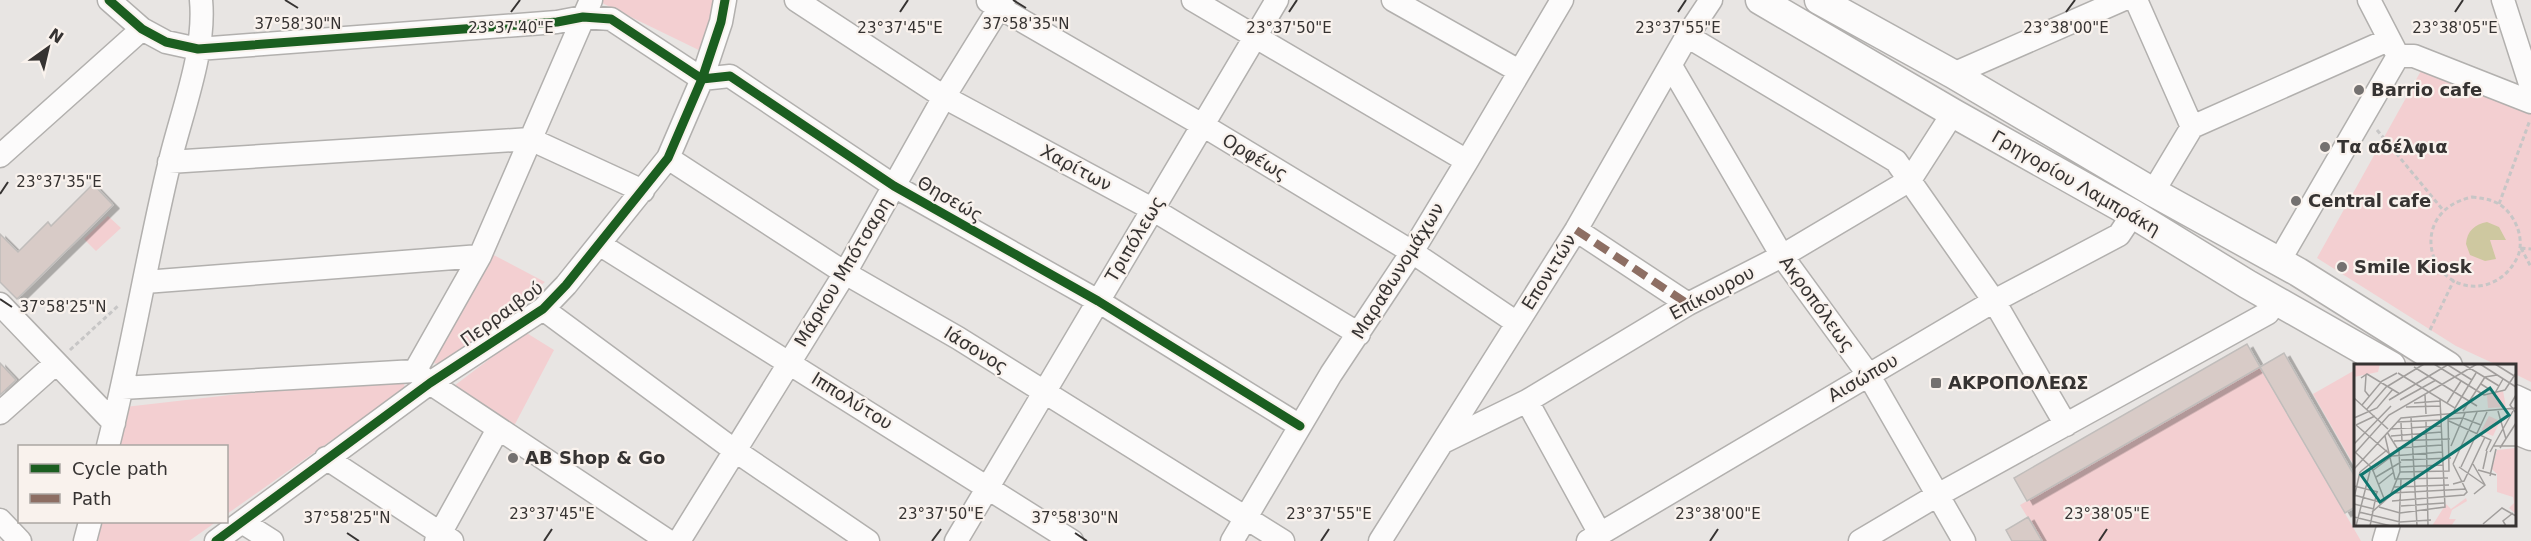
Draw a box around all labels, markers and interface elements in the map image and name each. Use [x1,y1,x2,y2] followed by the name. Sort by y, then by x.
[254,15,342,33] text: 37°58'30"N
[982,15,1070,33] text: 37°58'35"N
[18,18,78,78] north arrow
[468,19,554,37] text: 23°37'40"E
[857,19,943,37] text: 23°37'45"E
[1246,19,1332,37] text: 23°37'50"E
[1635,19,1721,37] text: 23°37'55"E
[2023,19,2109,37] text: 23°38'00"E
[2412,19,2498,37] text: 23°38'05"E
[45,24,67,48] text: N
[2371,79,2482,100] place label: Barrio cafe
[2352,83,2366,97] marker: Barrio cafe
[1988,126,2164,239] street label: Γρηγορίου Λαμπράκη
[1219,129,1292,184] street label: Ορφέως
[2337,136,2448,157] place label: Τα αδέλφια
[1037,140,1115,195] street label: Χαρίτων
[2318,140,2332,154] marker: Τα αδέλφια
[914,171,987,226] street label: Θησεώς
[16,173,102,191] text: 23°37'35"E
[2308,190,2431,211] place label: Central cafe
[1100,192,1168,286] street label: Τριπόλεως
[790,193,896,350] street label: Μάρκου Μπότσαρη
[2289,194,2303,208] marker: Central cafe
[1347,199,1448,343] street label: Μαραθωνομάχων
[1517,230,1580,313] street label: Επονιτών
[1776,252,1859,356] street label: Ακροπόλεως
[2354,256,2473,277] place label: Smile Kiosk
[2335,260,2349,274] marker: Smile Kiosk
[1666,261,1758,324] street label: Επίκουρου
[456,277,547,351] street label: Περραιβού
[19,298,107,316] text: 37°58'25"N
[940,322,1012,377] street label: Ιάσονος
[1824,349,1901,406] street label: Αισώπου
[2354,364,2516,526] inset map
[808,367,897,434] street label: Ιππολύτου
[1948,372,2089,393] place label: ΑΚΡΟΠΟΛΕΩΣ
[1929,376,1943,390] marker: ΑΚΡΟΠΟΛΕΩΣ
[18,445,228,523] legend
[525,447,665,468] place label: AB Shop & Go
[506,451,520,465] marker: AB Shop & Go
[72,458,168,479] text: Cycle path
[72,488,112,509] text: Path
[509,505,595,523] text: 23°37'45"E
[898,505,984,523] text: 23°37'50"E
[1286,505,1372,523] text: 23°37'55"E
[1675,505,1761,523] text: 23°38'00"E
[2064,505,2150,523] text: 23°38'05"E
[303,509,391,527] text: 37°58'25"N
[1031,509,1119,527] text: 37°58'30"N

